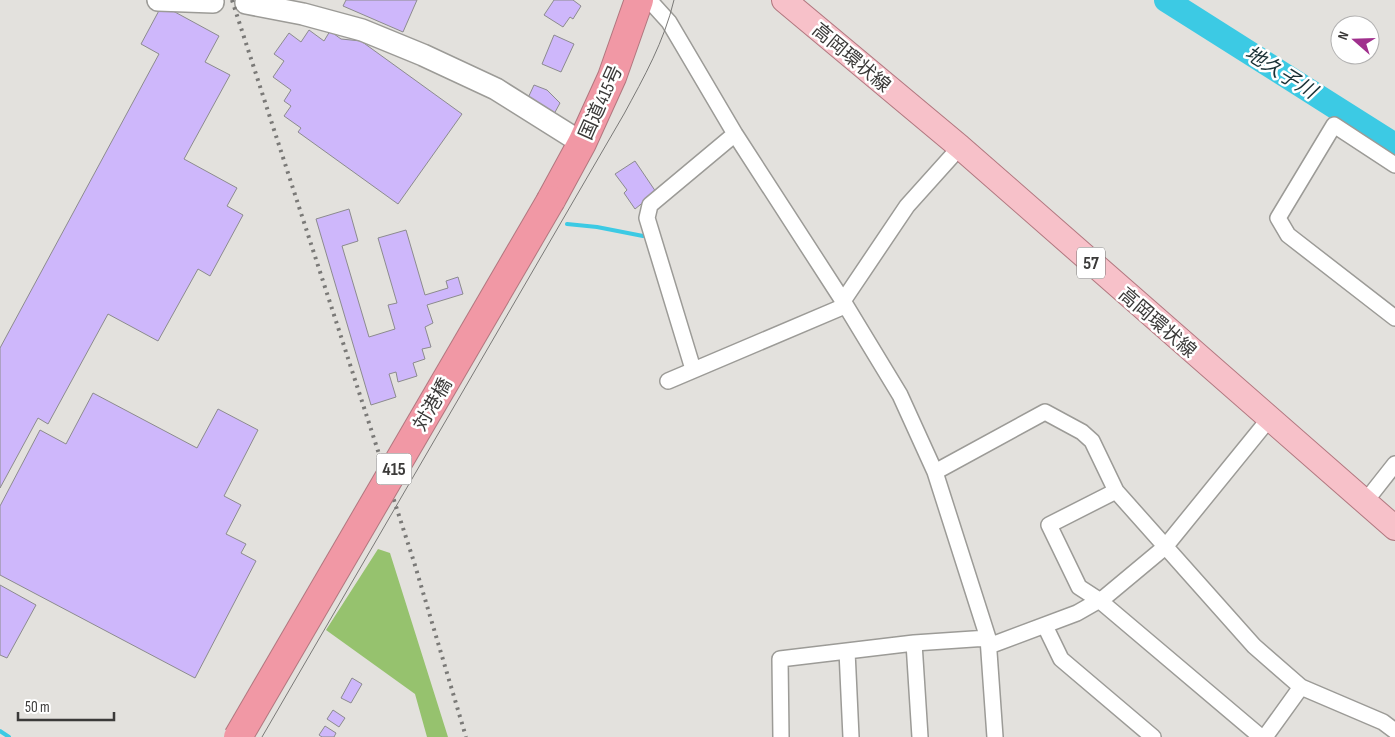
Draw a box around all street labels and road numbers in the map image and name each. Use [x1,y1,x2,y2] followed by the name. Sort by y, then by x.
[807,19,895,97] street label: 高岡環状線
[575,62,628,144] street label: 国道415号
[1077,248,1105,278] road number: 57
[1114,283,1200,363] street label: 高岡環状線
[409,374,458,435] street label: 対港橋
[376,454,412,484] road number: 415

